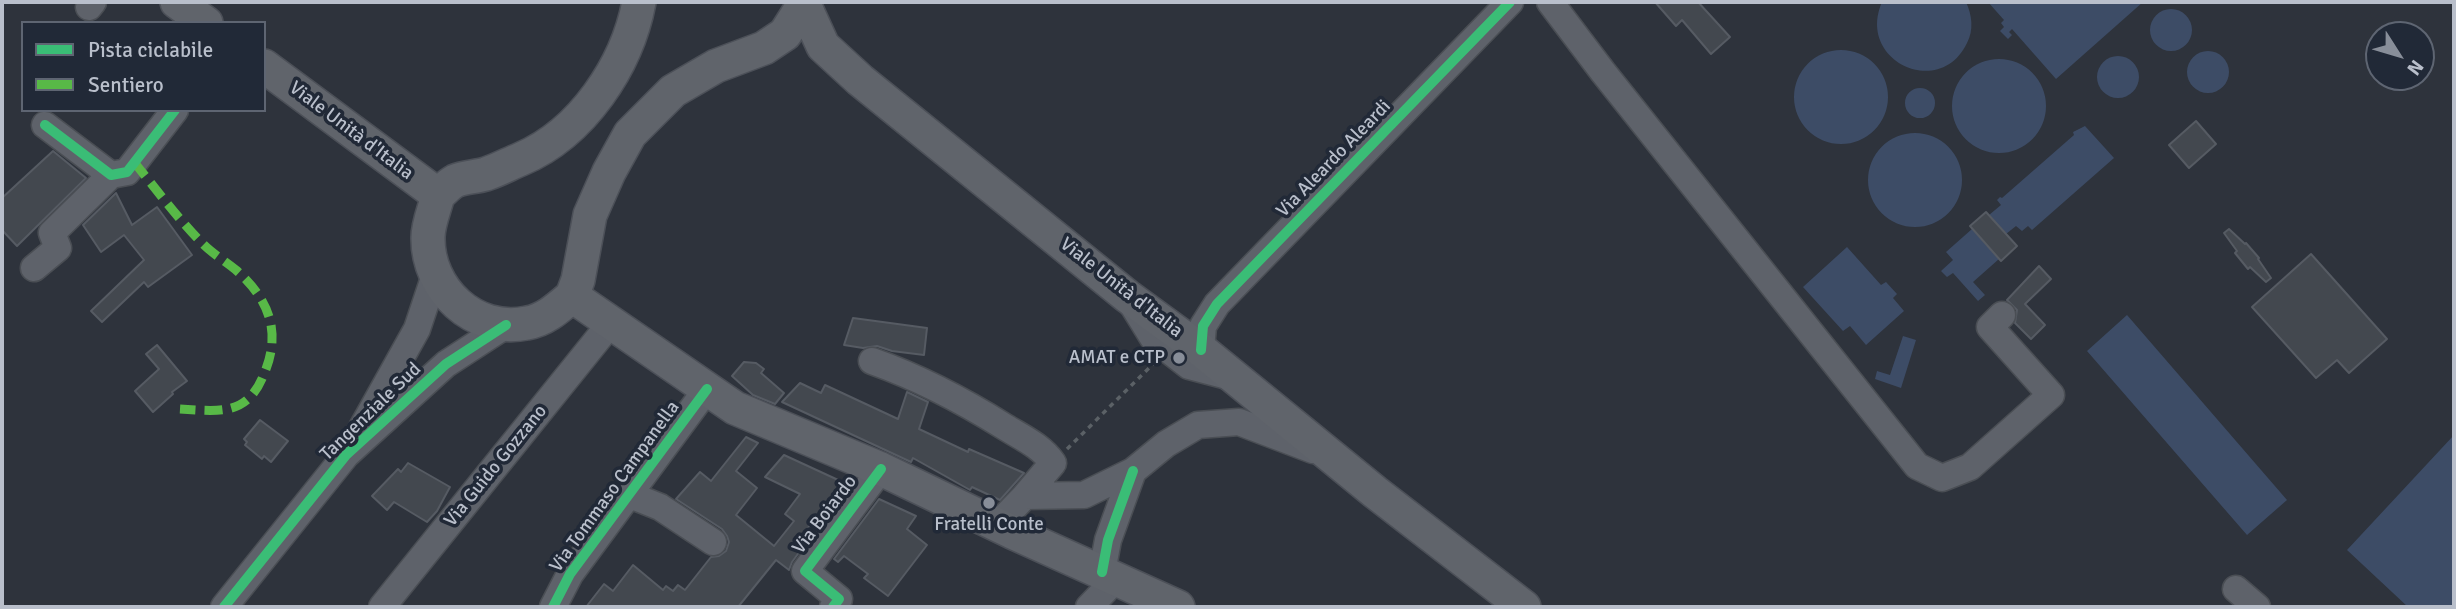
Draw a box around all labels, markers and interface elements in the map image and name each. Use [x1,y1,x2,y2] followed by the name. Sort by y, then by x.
[21,21,266,112] legend
[2365,21,2435,91] north arrow
[88,37,213,63] text: Pista ciclabile
[2402,55,2429,80] text: N
[88,72,164,98] text: Sentiero
[284,77,418,185] street label: Viale Unità d'Italia
[1272,95,1396,223] street label: Via Aleardo Aleardi
[1055,233,1187,343] street label: Viale Unità d'Italia
[1069,347,1165,369] place label: AMAT e CTP
[1171,350,1187,366] marker: AMAT e CTP
[316,358,426,466] street label: Tangenziale Sud
[545,397,685,577] street label: Via Tommaso Campanella
[440,400,552,532] street label: Via Guido Gozzano
[788,471,862,559] street label: Via Boiardo
[981,495,997,511] marker: Fratelli Conte
[934,514,1044,536] place label: Fratelli Conte

